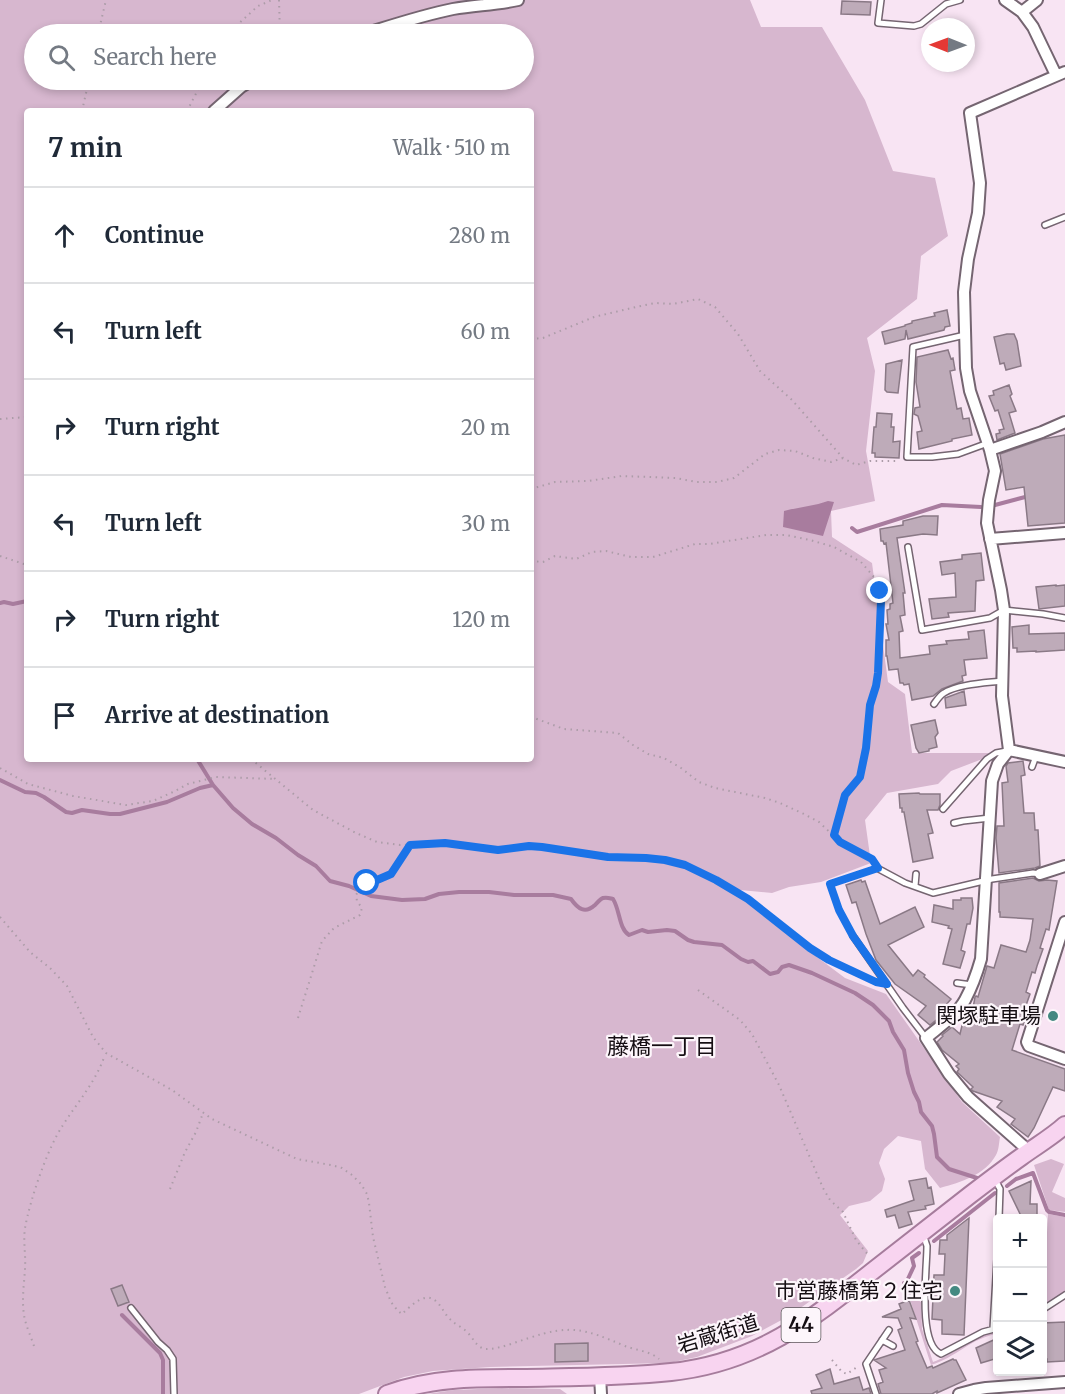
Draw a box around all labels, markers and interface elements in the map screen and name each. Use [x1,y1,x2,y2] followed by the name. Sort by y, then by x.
[921,18,975,72] north arrow
[24,24,534,90] search box
[45,41,78,74] icon: search
[93,43,216,71] text: Search here
[48,131,122,164] text: 7 min
[393,135,510,160] text: Walk · 510 m
[48,219,81,252] icon: ahead
[105,221,204,249] text: Continue
[449,223,510,248] text: 280 m
[48,315,81,348] icon: left
[105,317,202,345] text: Turn left
[460,319,510,344] text: 60 m
[48,411,81,444] icon: right
[105,413,219,441] text: Turn right
[461,415,510,440] text: 20 m
[48,507,81,540] icon: left
[105,509,202,537] text: Turn left
[461,511,510,536] text: 30 m
[866,577,892,603] route end
[48,603,81,636] icon: right
[105,605,219,633] text: Turn right
[452,607,510,632] text: 120 m
[48,699,81,732] icon: arrive
[105,701,329,729] text: Arrive at destination
[353,869,379,895] route start
[936,1002,1041,1029] place label: 関塚駐車場
[1046,1009,1060,1023] marker: 関塚駐車場
[607,1032,717,1060] district label: 藤橋一丁目
[993,1214,1047,1376] map controls
[993,1214,1047,1268] button: +
[993,1268,1047,1322] button: −
[775,1277,943,1304] place label: 市営藤橋第２住宅
[948,1284,962,1298] marker: 市営藤橋第２住宅
[674,1308,762,1359] street label: 岩蔵街道
[782,1308,820,1342] road number: 44
[993,1322,1047,1376] button: layers

